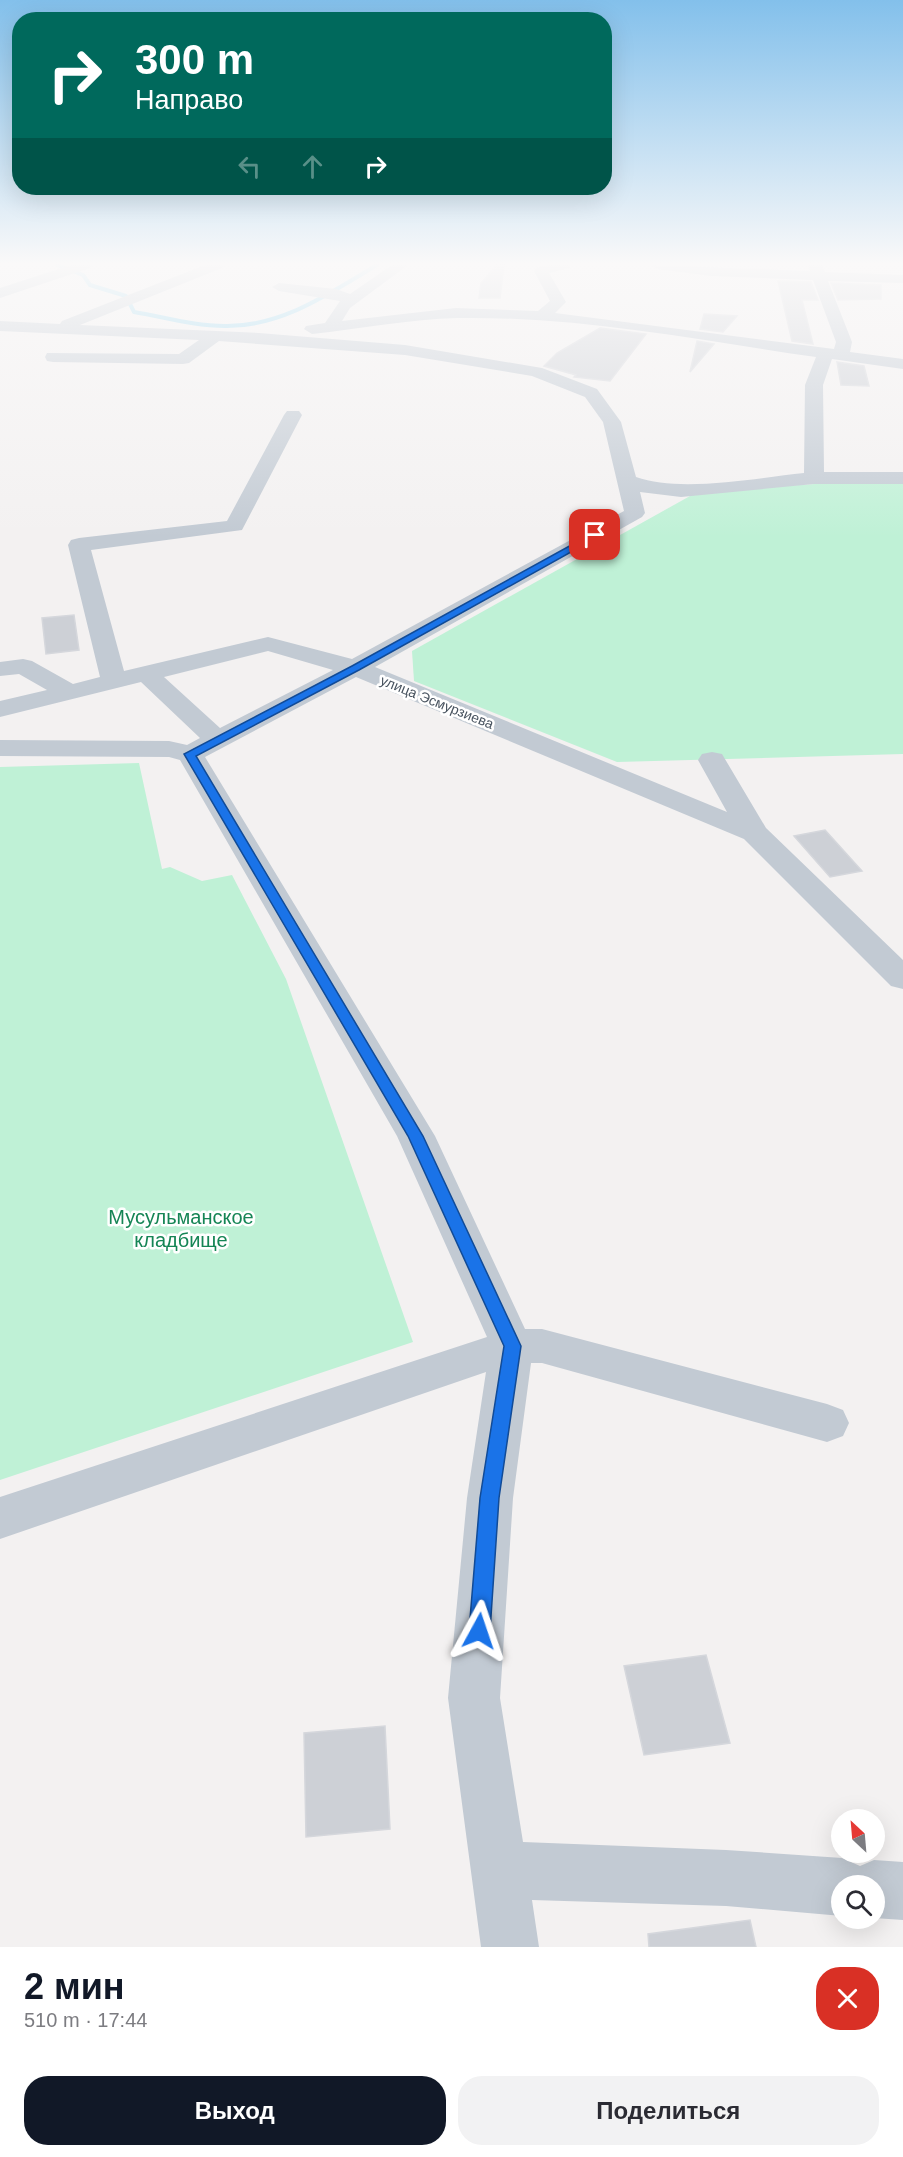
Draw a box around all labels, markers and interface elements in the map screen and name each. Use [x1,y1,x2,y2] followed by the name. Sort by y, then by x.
[36,36,114,114] icon: right
[135,36,254,83] text: 300 m
[135,85,243,115] text: Направо
[233,150,266,183] icon: left
[296,150,329,183] icon: ahead
[359,150,392,183] icon: right
[569,509,620,560] pin
[578,518,611,551] icon: arrive
[378,672,496,732] street label: улица Эсмурзиева
[108,1206,254,1251] park label: Мусульманское кладбище
[447,1599,511,1663] position arrow
[831,1809,885,1863] north arrow
[831,1809,885,1929] map controls
[831,1875,885,1929] button: search
[24,1966,125,2007] text: 2 мин
[816,1967,879,2030] button: close
[24,2009,147,2031] text: 510 m · 17:44
[24,2076,446,2145] button: Выход
[458,2076,879,2145] button: Поделиться

